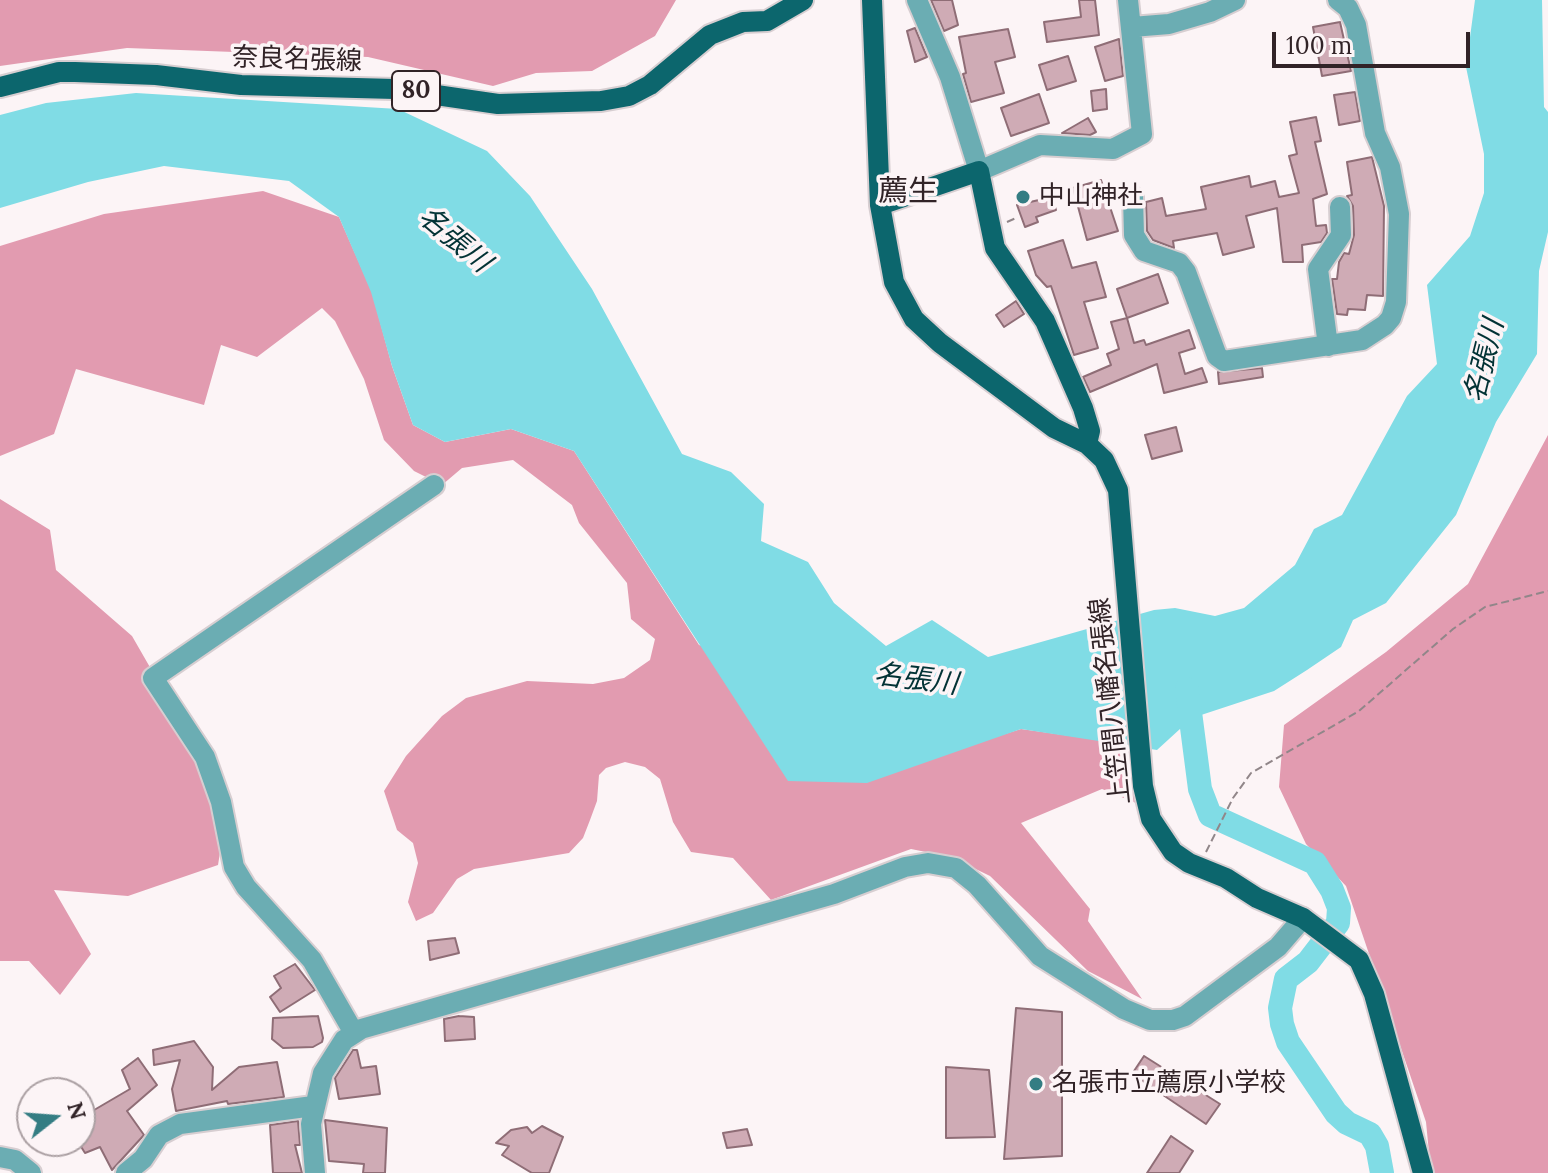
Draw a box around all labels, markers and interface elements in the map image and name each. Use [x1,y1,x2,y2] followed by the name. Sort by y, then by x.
[1276,16,1474,66] scale bar
[1286,30,1352,61] text: 100 m
[231,42,363,78] street label: 奈良名張線
[392,71,440,111] road number: 80
[878,174,938,210] district label: 薦生
[1039,181,1143,213] place label: 中山神社
[1014,188,1032,206] marker: 中山神社
[411,200,497,280] water label: 名張川
[1459,316,1511,406] water label: 名張川
[1085,596,1137,806] street label: 上笠間八幡名張線
[872,658,960,702] water label: 名張川
[1052,1068,1286,1100] place label: 名張市立薦原小学校
[1027,1075,1045,1093] marker: 名張市立薦原小学校
[16,1077,96,1157] north arrow
[61,1098,93,1123] text: N

